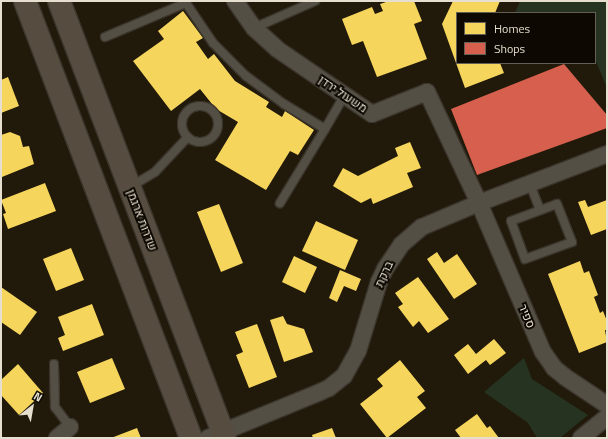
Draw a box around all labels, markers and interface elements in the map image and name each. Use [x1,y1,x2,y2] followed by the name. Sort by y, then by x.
[456,12,596,64] legend
[494,19,530,38] text: Homes
[494,39,525,58] text: Shops
[316,72,370,116] street label: משעול ירדן
[124,187,160,253] street label: שדרות ארגמן
[372,259,396,289] street label: ברקת
[516,302,538,330] street label: ספיר
[12,387,52,427] north arrow
[31,388,46,406] text: N

